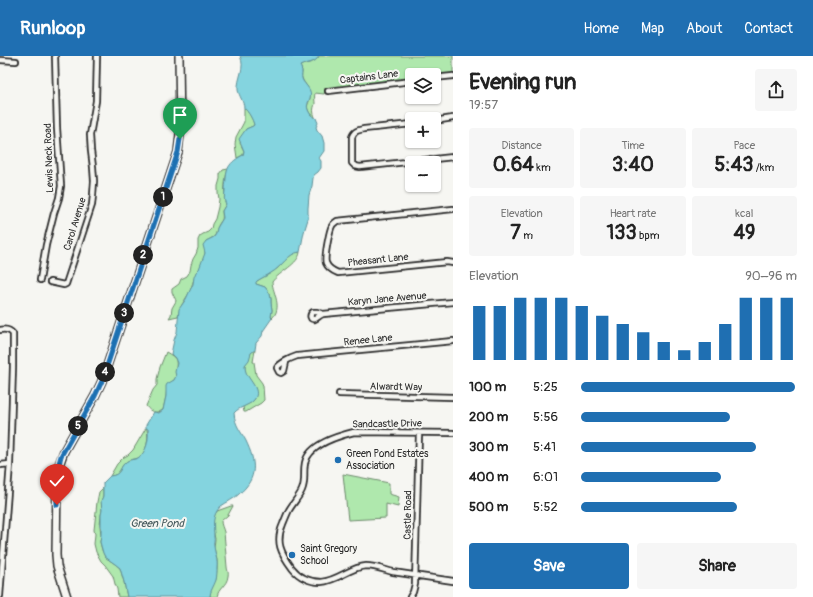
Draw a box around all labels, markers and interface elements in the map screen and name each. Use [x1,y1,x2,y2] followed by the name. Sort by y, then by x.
[20,16,85,40] text: Runloop
[584,20,619,37] text: Home
[641,20,664,37] text: Map
[686,20,722,37] text: About
[744,20,793,37] text: Contact
[339,67,399,87] street label: Captains Lane
[405,68,441,192] map controls
[405,68,441,104] button: layers
[469,68,577,96] text: Evening run
[755,69,797,111] button: share
[469,97,498,113] text: 19:57
[163,98,197,139] pin
[169,104,191,126] icon: arrive
[405,112,441,148] button: +
[42,123,56,193] street label: Lewis Neck Road
[502,139,542,152] text: Distance
[621,139,644,152] text: Time
[733,139,755,152] text: Pace
[493,152,534,177] text: 0.64
[612,152,654,177] text: 3:40
[715,152,753,177] text: 5:43
[405,156,441,192] button: −
[534,161,551,174] text: km
[753,161,774,174] text: /km
[153,187,173,207] pin: 1
[161,190,165,203] text: 1
[61,196,89,252] street label: Carol Avenue
[501,207,543,220] text: Elevation
[610,207,656,220] text: Heart rate
[735,207,753,220] text: kcal
[510,220,521,245] text: 7
[607,220,637,245] text: 133
[733,220,755,245] text: 49
[521,229,533,242] text: m
[637,229,659,242] text: bpm
[133,245,153,265] pin: 2
[140,248,146,261] text: 2
[347,251,409,269] street label: Pheasant Lane
[469,268,519,284] text: Elevation
[745,268,797,284] text: 90–96 m
[347,290,427,308] street label: Karyn Jane Avenue
[114,303,134,323] pin: 3
[121,306,127,319] text: 3
[343,331,393,349] street label: Renee Lane
[95,362,115,382] pin: 4
[102,365,108,378] text: 4
[469,379,506,395] text: 100 m
[533,379,558,395] text: 5:25
[370,381,423,393] street label: Alwardt Way
[469,409,508,425] text: 200 m
[533,409,558,425] text: 5:56
[68,416,88,436] pin: 5
[352,417,422,431] street label: Sandcastle Drive
[75,419,81,432] text: 5
[469,439,508,455] text: 300 m
[533,439,556,455] text: 5:41
[346,448,429,472] place label: Green Pond Estates Association
[333,455,343,465] marker: Green Pond Estates Association
[40,464,74,505] pin
[469,469,509,485] text: 400 m
[533,469,558,485] text: 6:01
[46,470,68,492] icon: check
[402,490,414,540] street label: Castle Road
[469,499,508,515] text: 500 m
[533,499,558,515] text: 5:52
[130,517,185,530] water label: Green Pond
[300,543,358,567] place label: Saint Gregory School
[469,543,629,589] button: Save
[637,543,797,589] button: Share
[287,550,297,560] marker: Saint Gregory School

